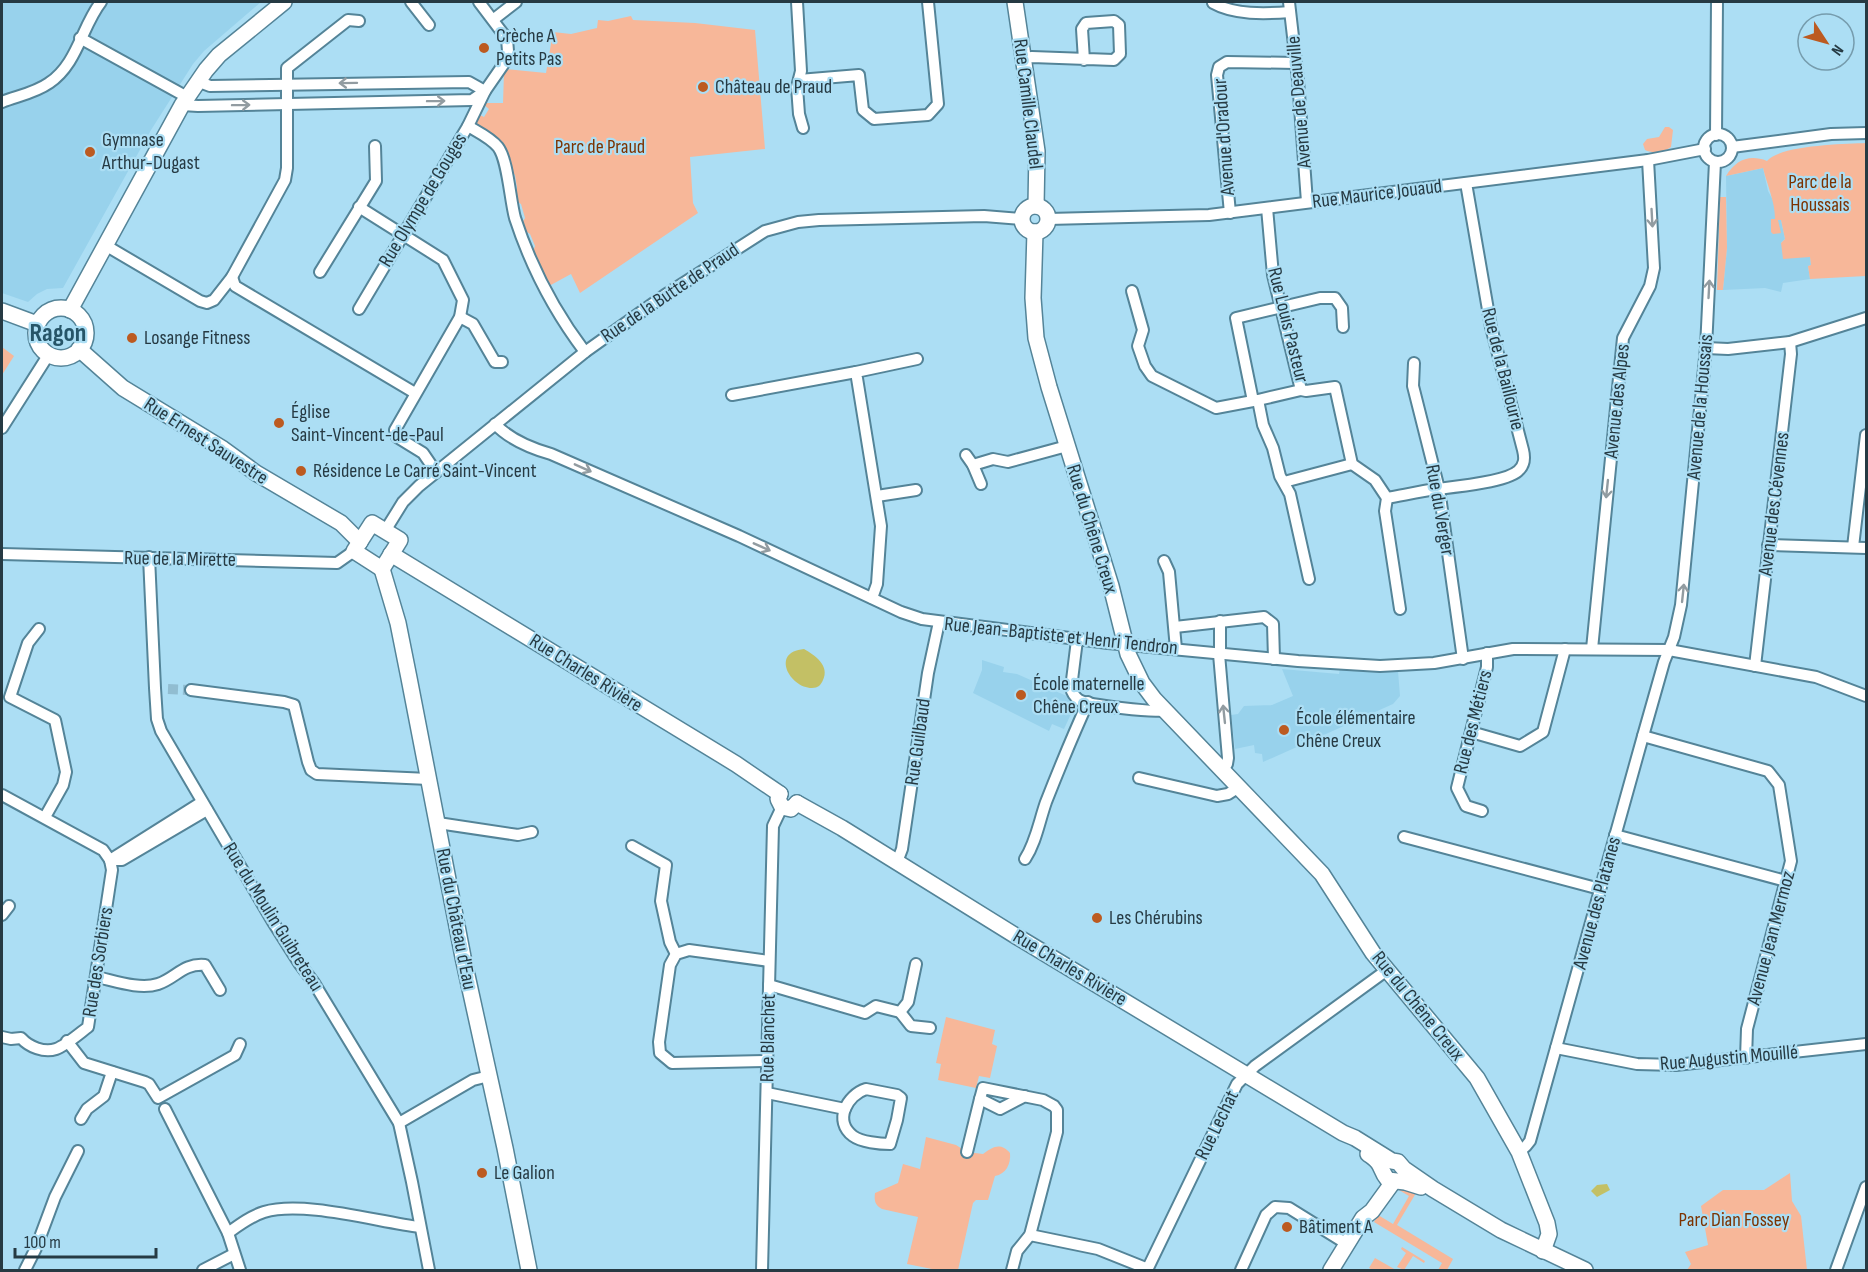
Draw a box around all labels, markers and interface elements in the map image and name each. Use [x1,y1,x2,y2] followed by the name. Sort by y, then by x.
[1796,12,1856,72] north arrow
[496,24,562,71] place label: Crèche A Petits Pas
[1281,35,1317,170] street label: Avenue de Deauville
[1008,38,1048,170] street label: Rue Camille Claudel
[477,41,491,55] marker: Crèche A Petits Pas
[1827,41,1847,59] text: N
[715,75,832,99] place label: Château de Praud
[1208,77,1240,197] street label: Avenue d'Oradour
[338,78,358,89] one-way arrow
[696,80,710,94] marker: Château de Praud
[425,95,445,106] one-way arrow
[230,99,250,111] one-way arrow
[101,128,200,175] place label: Gymnase Arthur-Dugast
[374,129,472,271] street label: Rue Olympe de Gouges
[555,135,645,159] park label: Parc de Praud
[83,145,97,159] marker: Gymnase Arthur-Dugast
[1788,170,1852,217] park label: Parc de la Houssais
[1311,174,1443,214] street label: Rue Maurice Jouaud
[1647,208,1658,228] one-way arrow
[596,238,744,348] street label: Rue de la Butte de Praud
[1262,265,1314,385] street label: Rue Louis Pasteur
[1704,280,1715,300] one-way arrow
[1476,305,1530,433] street label: Rue de la Baillourie
[30,318,86,349] district label: Ragon
[144,326,250,350] place label: Losange Fitness
[125,331,139,345] marker: Losange Fitness
[1682,333,1718,482] street label: Avenue de la Houssais
[1599,343,1635,460] street label: Avenue des Alpes
[140,392,272,490] street label: Rue Ernest Sauvestre
[291,400,444,447] place label: Église Saint-Vincent-de-Paul
[272,416,286,430] marker: Église Saint-Vincent-de-Paul
[1753,431,1795,578] street label: Avenue des Cévennes
[313,459,537,483] place label: Résidence Le Carré Saint-Vincent
[1061,462,1123,597] street label: Rue du Chêne Creux
[574,463,592,474] one-way arrow
[1420,463,1460,558] street label: Rue du Verger
[294,464,308,478] marker: Résidence Le Carré Saint-Vincent
[1601,479,1612,499] one-way arrow
[752,541,770,553] one-way arrow
[124,546,236,572] street label: Rue de la Mirette
[1678,584,1689,603] one-way arrow
[943,612,1179,660] street label: Rue Jean-Baptiste et Henri Tendron
[525,629,647,717] street label: Rue Charles Rivière
[1449,668,1497,776] street label: Rue des Métiers
[1033,672,1145,719] place label: École maternelle Chêne Creux
[1014,688,1028,702] marker: École maternelle Chêne Creux
[900,697,936,787] street label: Rue Guilbaud
[1218,704,1229,724] one-way arrow
[1296,706,1416,753] place label: École élémentaire Chêne Creux
[1277,723,1291,737] marker: École élémentaire Chêne Creux
[1568,834,1626,973] street label: Avenue des Platanes
[218,838,328,996] street label: Rue du Moulin Guibreteau
[431,846,481,992] street label: Rue du Château d'Eau
[1741,868,1800,1008] street label: Avenue Jean Mermoz
[77,905,119,1019] street label: Rue des Sorbiers
[1109,906,1203,930] place label: Les Chérubins
[1090,911,1104,925] marker: Les Chérubins
[1009,925,1131,1011] street label: Rue Charles Rivière
[1367,946,1470,1066] street label: Rue du Chêne Creux
[755,994,781,1082] street label: Rue Blanchet
[1659,1040,1799,1076] street label: Rue Augustin Mouillé
[1190,1086,1244,1164] street label: Rue Lechat
[494,1161,555,1185] place label: Le Galion
[475,1166,489,1180] marker: Le Galion
[1679,1208,1790,1232] park label: Parc Dian Fossey
[1299,1215,1373,1239] place label: Bâtiment A
[1280,1220,1294,1234] marker: Bâtiment A
[15,1221,156,1259] scale bar
[24,1232,61,1253] text: 100 m

